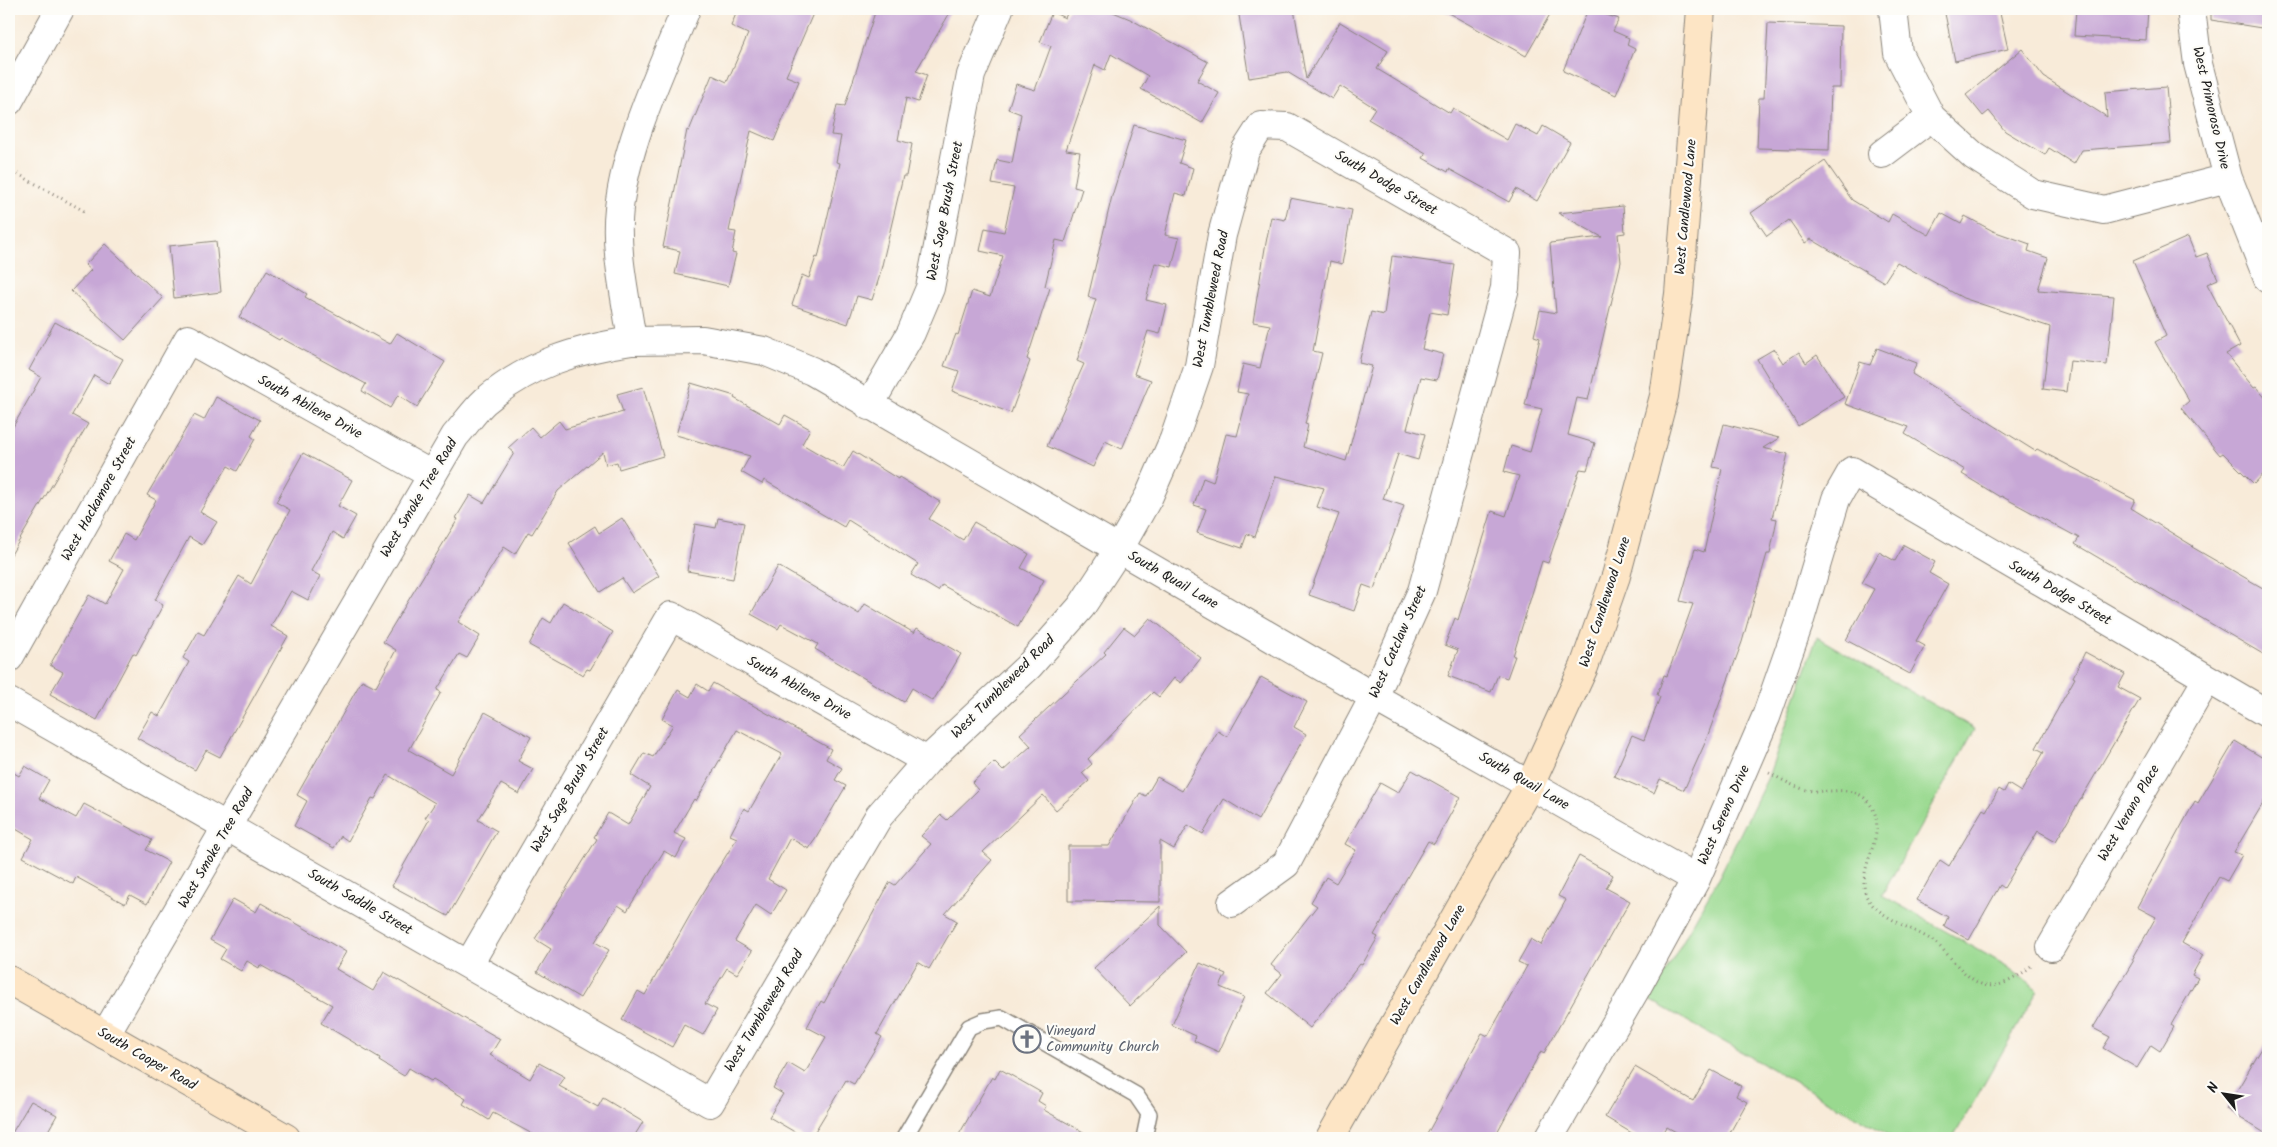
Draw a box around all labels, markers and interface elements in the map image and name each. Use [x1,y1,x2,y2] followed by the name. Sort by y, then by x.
[2186,44,2236,172] street label: West Primoroso Drive
[1669,138,1703,276] street label: West Candlewood Lane
[921,139,969,283] street label: West Sage Brush Street
[1330,145,1442,222] street label: South Dodge Street
[1187,227,1235,370] street label: West Tumbleweed Road
[254,369,367,445] street label: South Abilene Drive
[56,432,143,565] street label: West Hackamore Street
[375,433,464,562] street label: West Smoke Tree Road
[1574,533,1637,670] street label: West Candlewood Lane
[1123,545,1223,615] street label: South Quail Lane
[2004,555,2116,632] street label: South Dodge Street
[1363,582,1433,702] street label: West Catclaw Street
[946,629,1061,744] street label: West Tumbleweed Road
[743,650,856,726] street label: South Abilene Drive
[525,723,615,857] street label: West Sage Brush Street
[1474,746,1574,816] street label: South Quail Lane
[2092,760,2166,866] street label: West Verano Place
[1692,761,1756,869] street label: West Sereno Drive
[172,783,260,912] street label: West Smoke Tree Road
[303,863,417,941] street label: South Saddle Street
[1384,900,1472,1029] street label: West Candlewood Lane
[719,945,810,1076] street label: West Tumbleweed Road
[1046,1020,1159,1058] place label: Vineyard Community Church
[93,1022,202,1097] street label: South Cooper Road
[1012,1024,1042,1054] church icon: Vineyard Community Church
[2200,1070,2250,1120] north arrow
[2202,1079,2225,1097] text: N

